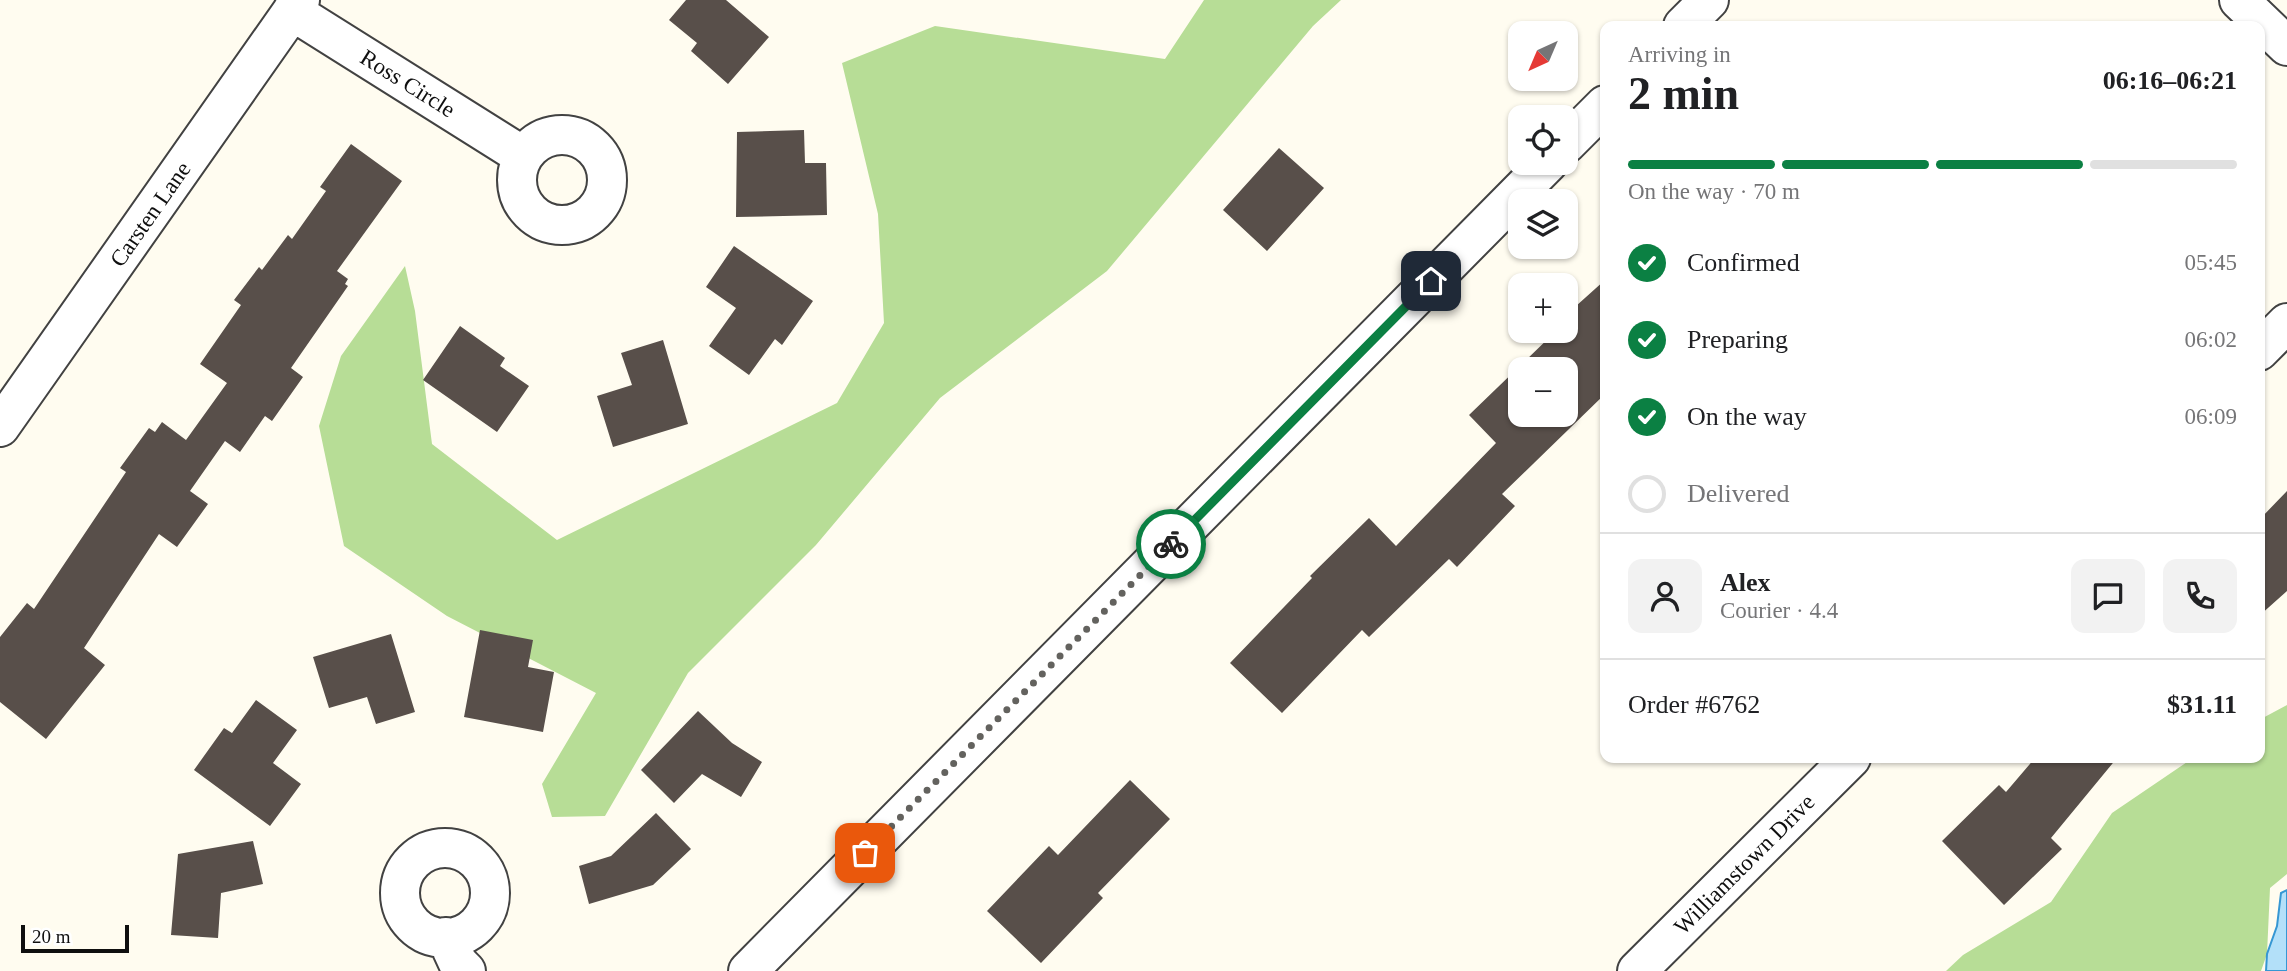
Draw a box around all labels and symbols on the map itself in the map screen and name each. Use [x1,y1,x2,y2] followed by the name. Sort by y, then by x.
[1508,21,1578,91] north arrow
[356,45,460,122] street label: Ross Circle
[105,157,196,271] street label: Carsten Lane
[1401,251,1461,311] pin
[1136,509,1206,579] courier
[1669,789,1819,939] street label: Williamstown Drive
[835,823,895,883] pin
[21,922,130,954] scale bar

